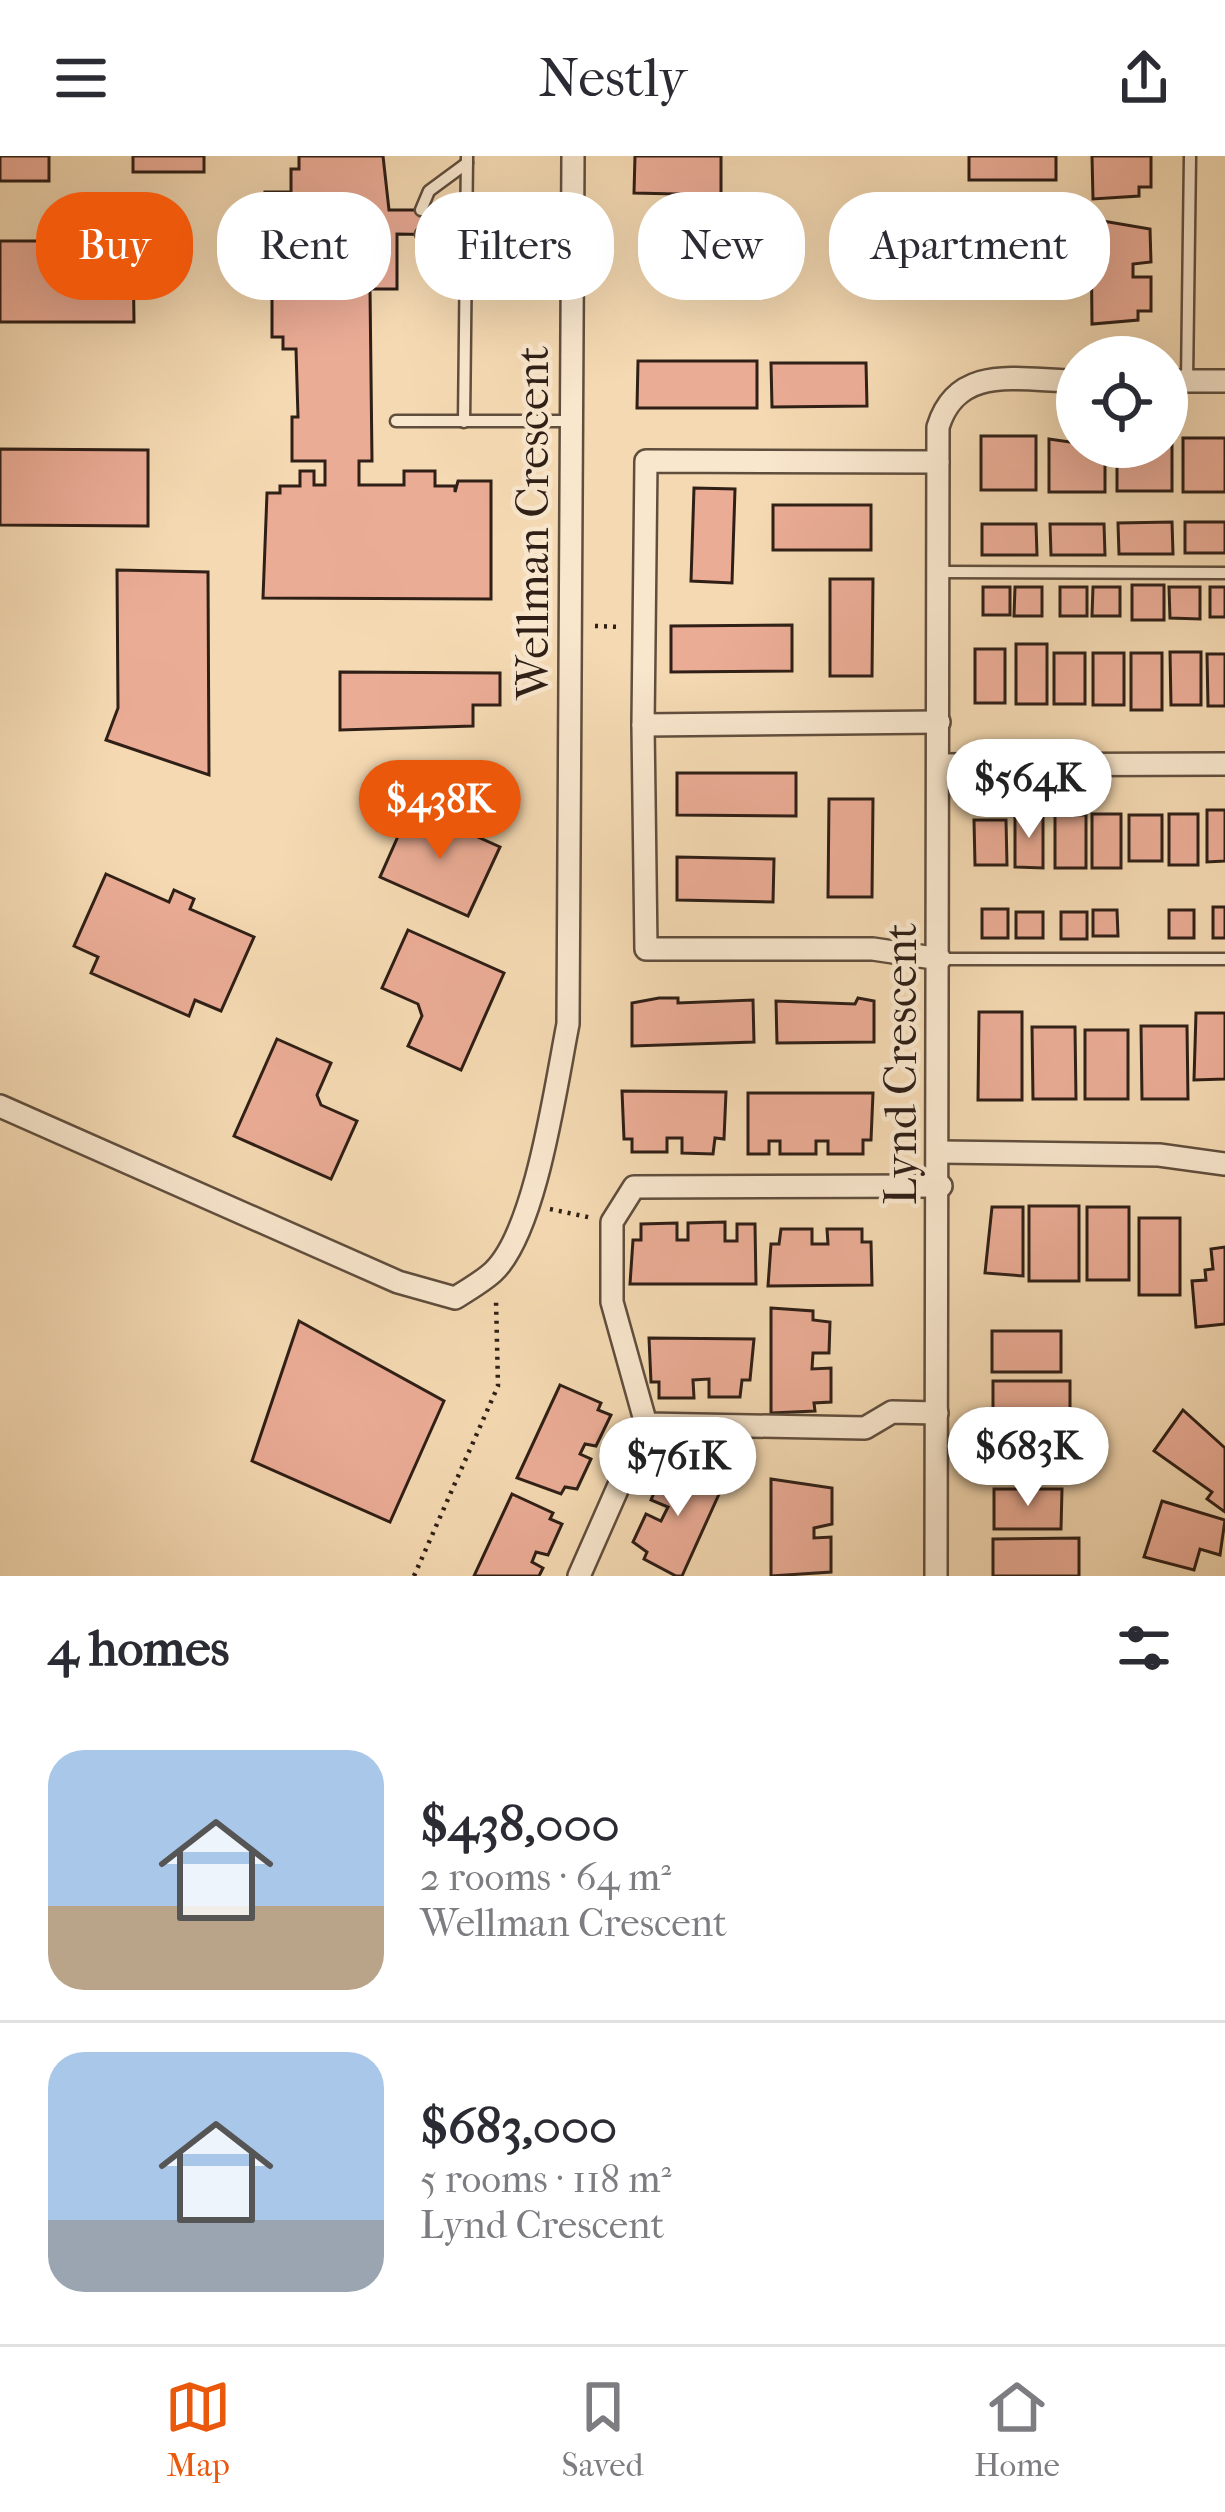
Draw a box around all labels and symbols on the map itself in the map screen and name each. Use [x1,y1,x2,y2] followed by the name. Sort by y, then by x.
[507,346,560,701] street label: Wellman Crescent
[945,739,1113,841] pin: $564K
[356,760,524,862] pin: $438K
[875,923,928,1205] street label: Lynd Crescent
[944,1407,1112,1509] pin: $683K
[594,1417,762,1519] pin: $761K

